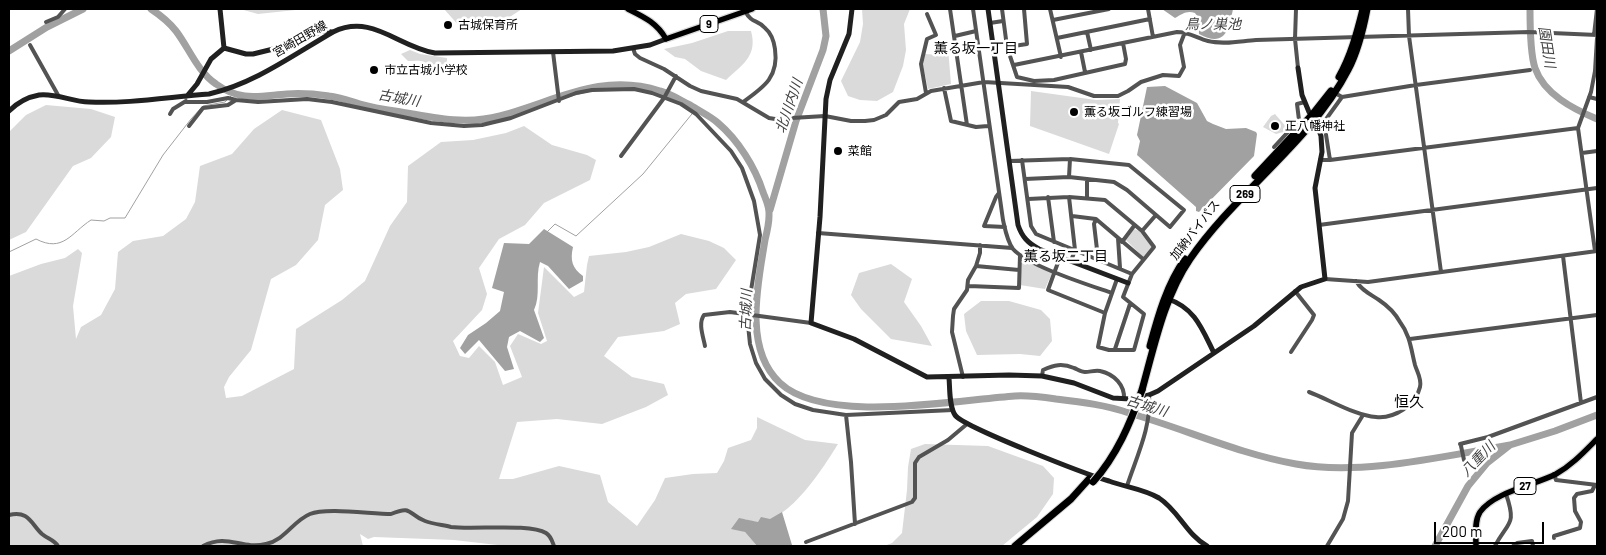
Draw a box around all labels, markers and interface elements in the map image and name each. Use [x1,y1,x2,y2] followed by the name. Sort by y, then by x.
[700,15,718,32] road number: 9
[1185,16,1241,32] water label: 鳥ノ巣池
[270,18,330,60] street label: 宮崎田野線
[458,18,518,32] place label: 古城保育所
[442,19,454,31] marker: 古城保育所
[1535,25,1559,69] water label: 園田川
[934,40,1018,56] district label: 薫る坂一丁目
[384,63,468,77] place label: 市立古城小学校
[368,64,380,76] marker: 市立古城小学校
[772,77,806,135] water label: 北川内川
[377,86,421,110] water label: 古城川
[1084,105,1192,119] place label: 薫る坂ゴルフ練習場
[1068,106,1080,118] marker: 薫る坂ゴルフ練習場
[1285,119,1345,133] place label: 正八幡神社
[1269,120,1281,132] marker: 正八幡神社
[848,144,872,158] place label: 菜館
[832,145,844,157] marker: 菜館
[1230,185,1260,202] road number: 269
[1167,197,1223,263] street label: 加納バイパス
[1024,248,1108,264] district label: 薫る坂二丁目
[737,289,755,331] water label: 古城川
[1124,392,1170,420] water label: 古城川
[1394,393,1424,411] district label: 恒久
[1457,438,1499,480] water label: 八重川
[1514,478,1536,494] road number: 27
[1436,512,1546,544] scale bar
[1442,522,1482,540] text: 200 m

